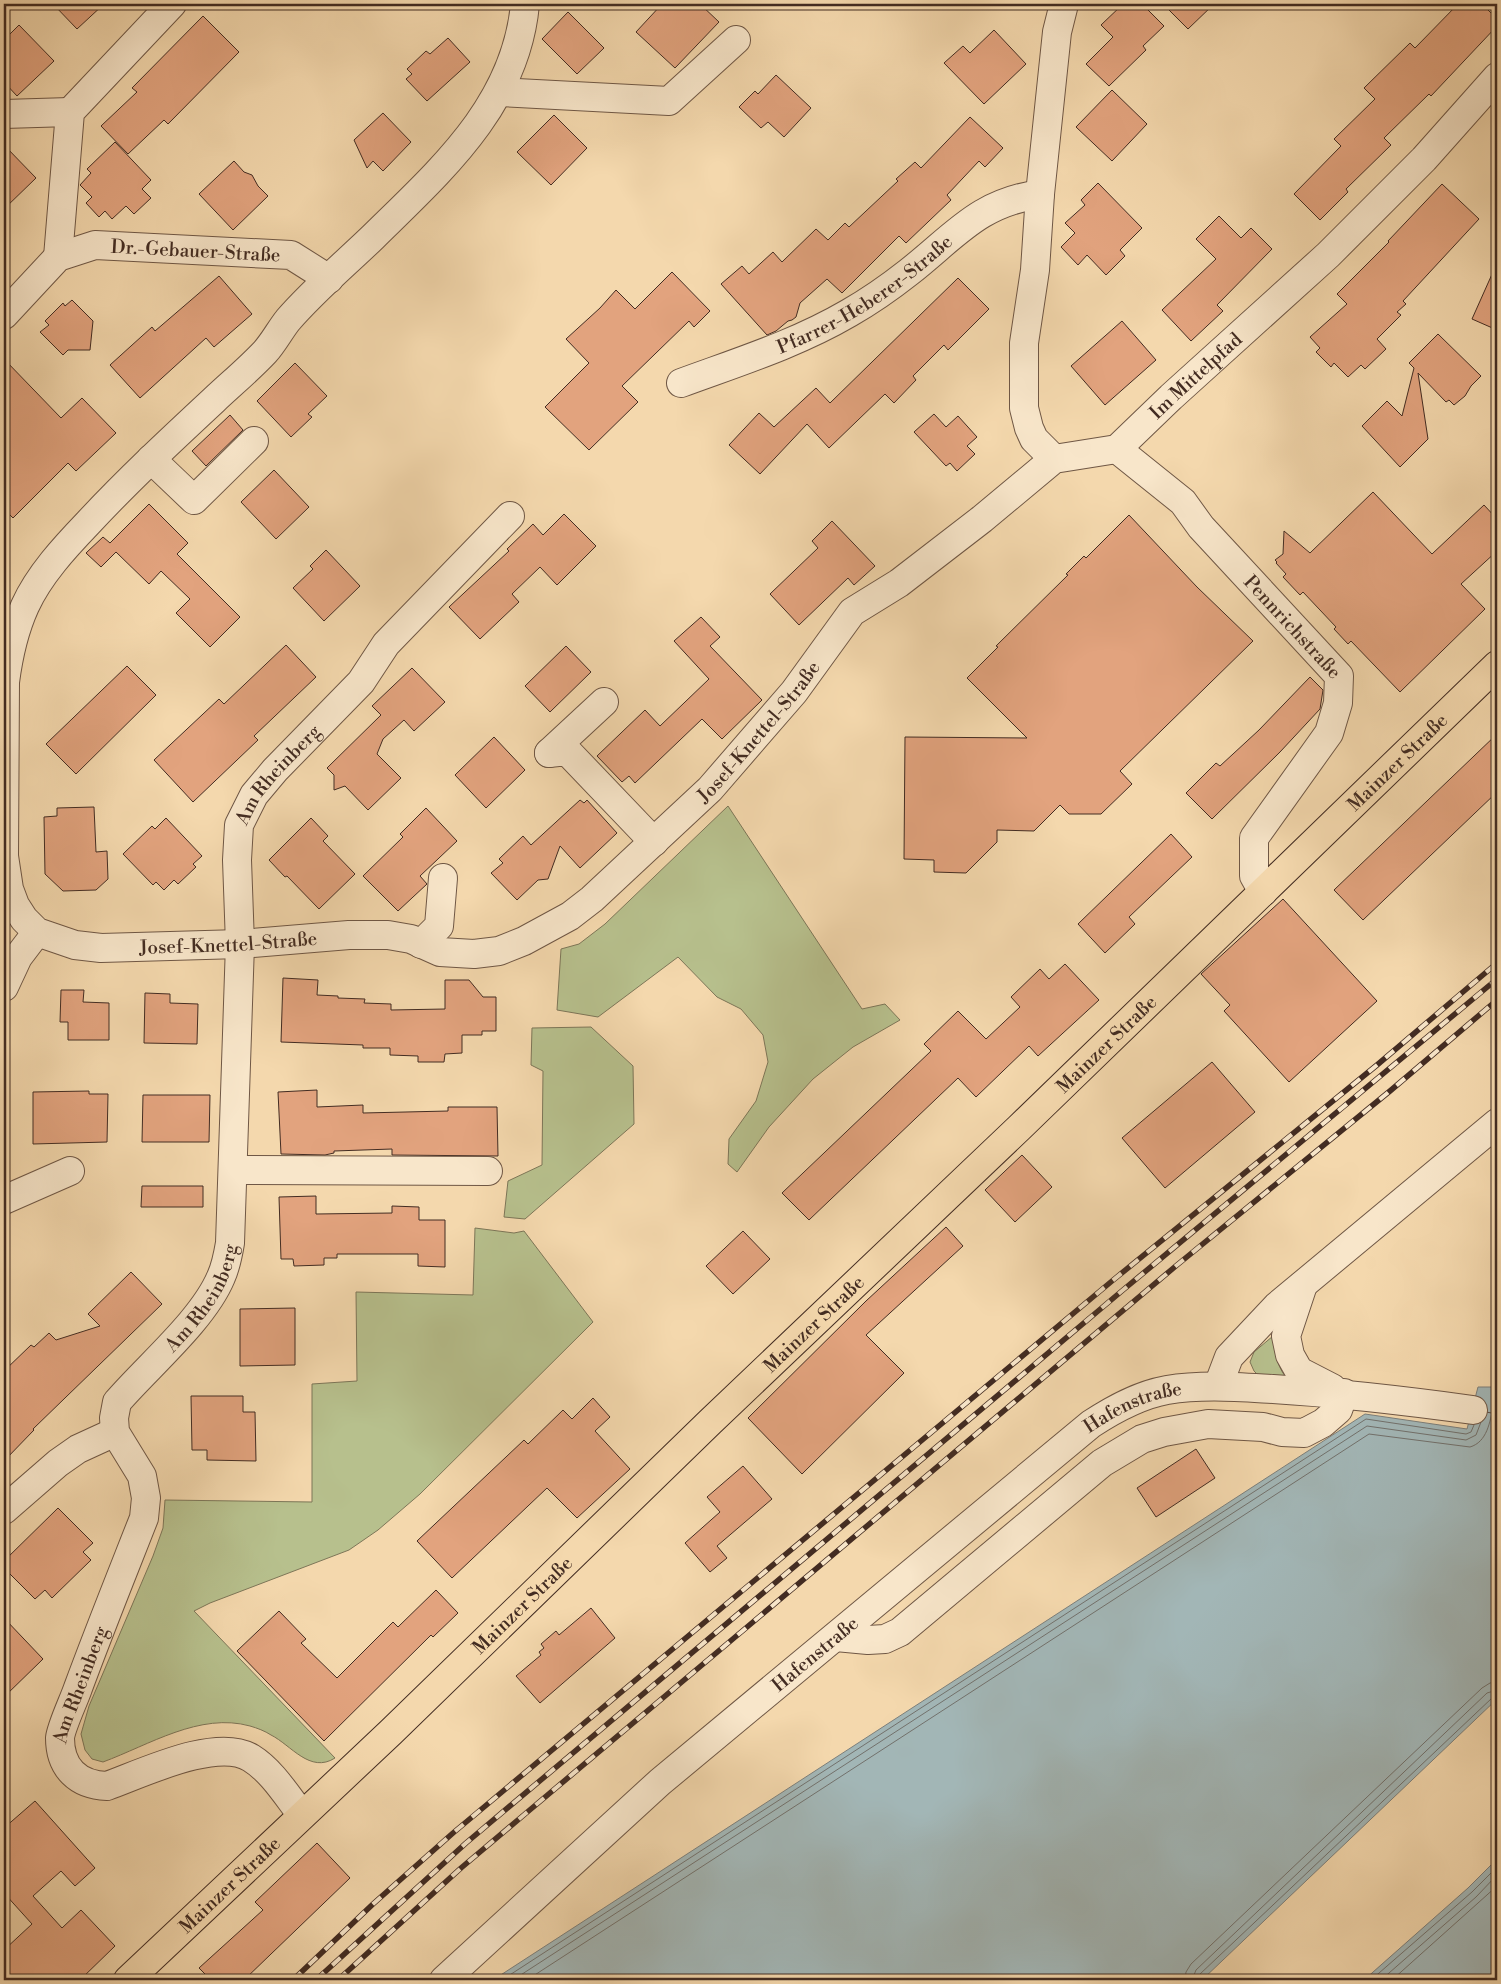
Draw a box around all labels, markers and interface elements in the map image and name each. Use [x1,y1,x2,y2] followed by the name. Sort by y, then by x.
[773,230,957,359] street label: Pfarrer-Heberer-Straße
[110,235,281,267] street label: Dr.-Gebauer-Straße
[1145,328,1247,424] street label: Im Mittelpfad
[1238,570,1346,684] street label: Pennrichstraße
[692,656,826,809] street label: Josef-Knettel-Straße
[1342,709,1453,817] street label: Mainzer Straße
[230,720,326,830] street label: Am Rheinberg
[138,927,318,960] street label: Josef-Knettel-Straße
[1051,990,1162,1098] street label: Mainzer Straße
[159,1242,243,1358] street label: Am Rheinberg
[758,1271,870,1378] street label: Mainzer Straße
[1079,1377,1183,1439] street label: Hafenstraße
[467,1551,578,1660] street label: Mainzer Straße
[767,1611,864,1697] street label: Hafenstraße
[48,1623,113,1746] street label: Am Rheinberg
[174,1832,286,1939] street label: Mainzer Straße

